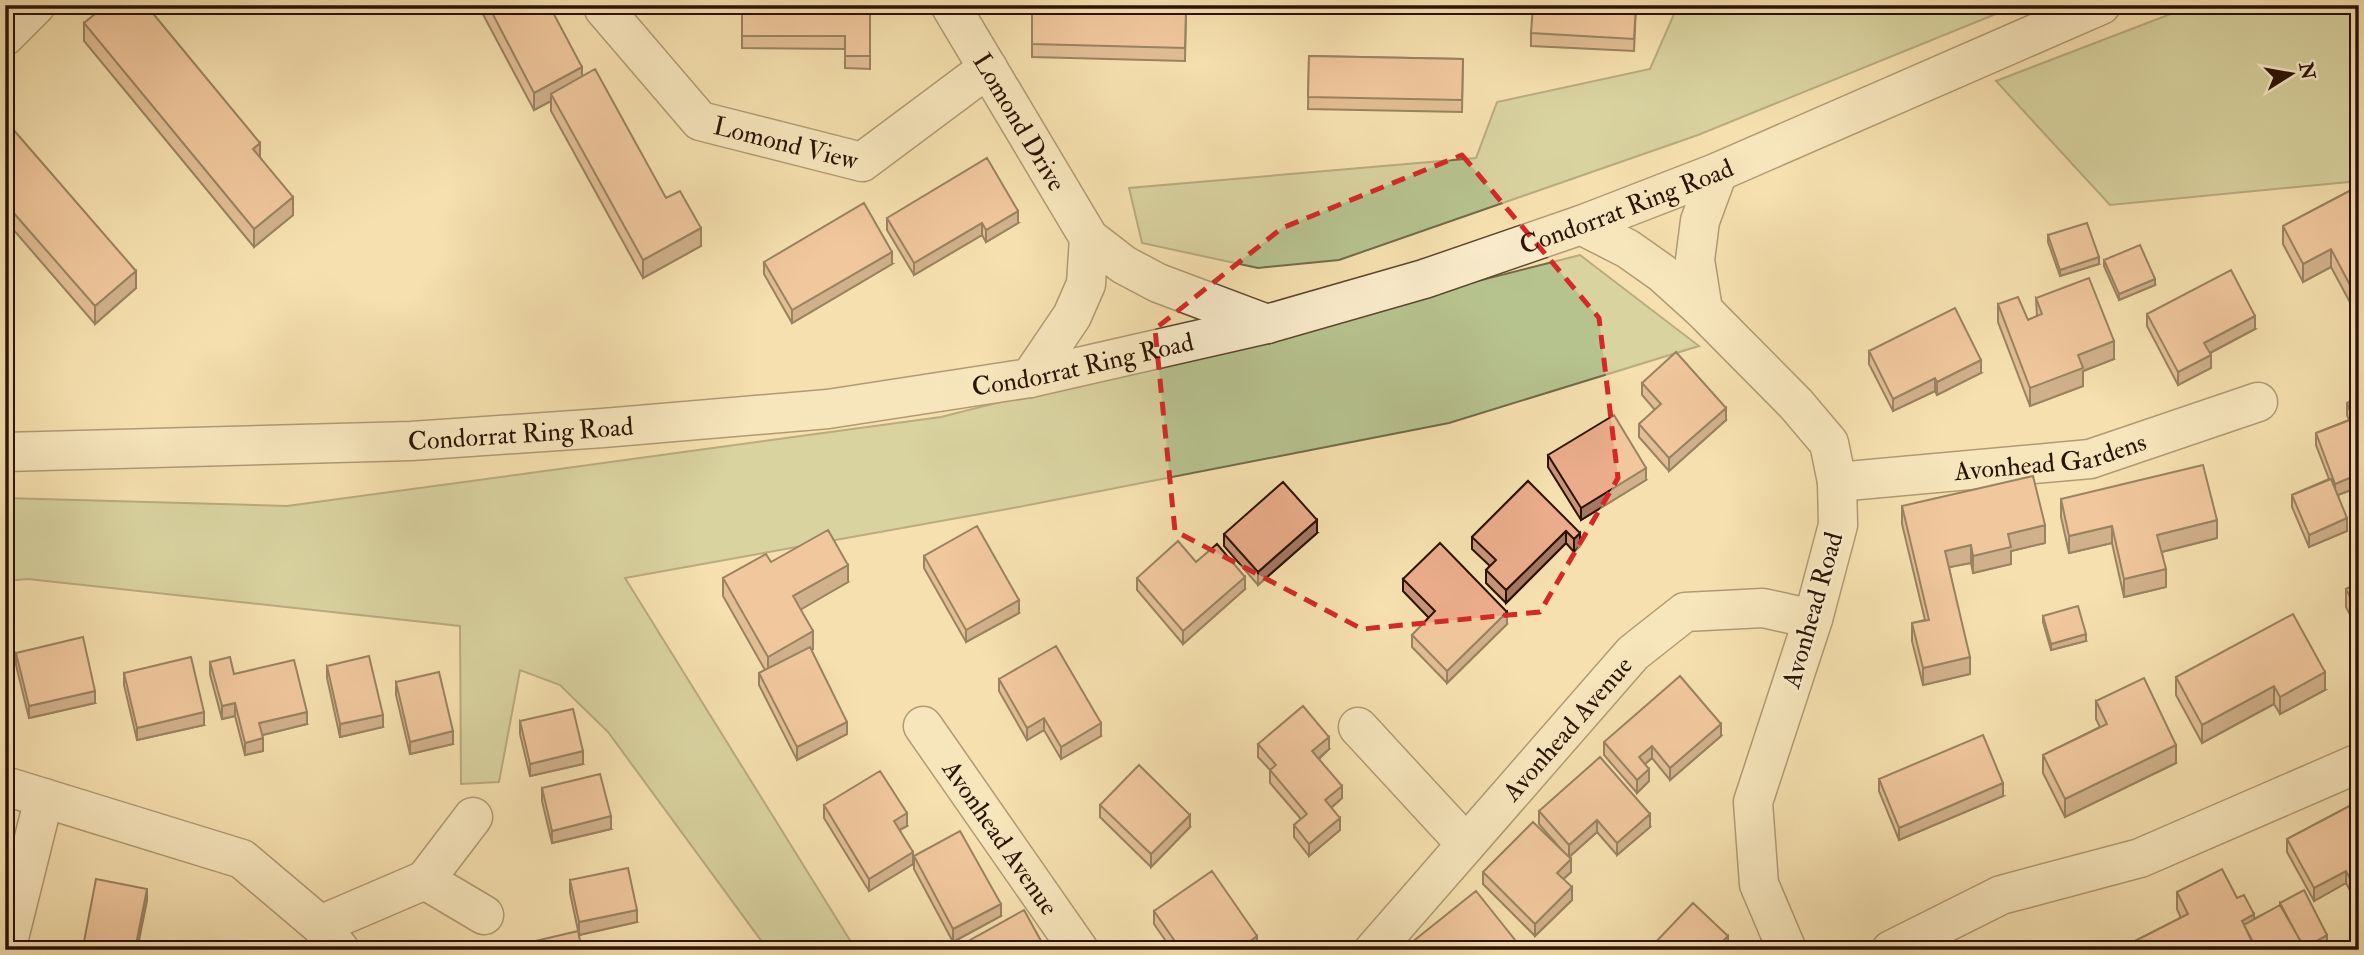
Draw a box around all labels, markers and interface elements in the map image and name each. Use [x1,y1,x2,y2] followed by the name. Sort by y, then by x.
[2256,38,2326,108] north arrow
[965,47,1072,197] street label: Lomond Drive
[2293,59,2320,83] text: N
[710,110,862,178] street label: Lomond View
[1515,152,1739,262] street label: Condorrat Ring Road
[970,326,1197,404] street label: Condorrat Ring Road
[407,410,635,458] street label: Condorrat Ring Road
[1952,426,2151,488] street label: Avonhead Gardens
[1775,528,1851,693] street label: Avonhead Road
[1496,650,1640,809] street label: Avonhead Avenue
[934,754,1065,922] street label: Avonhead Avenue

